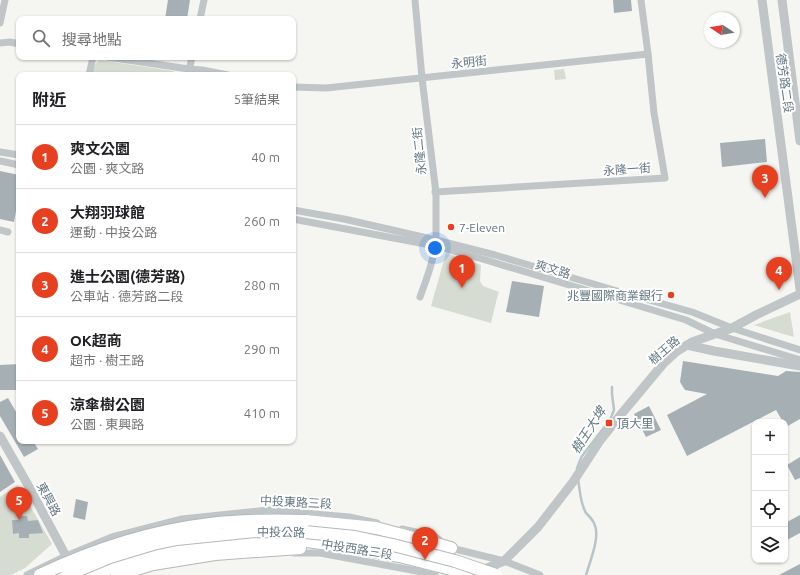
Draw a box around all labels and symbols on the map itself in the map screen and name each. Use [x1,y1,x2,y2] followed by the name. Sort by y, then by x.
[704,12,740,48] north arrow
[774,52,796,114] street label: 德芳路二段
[450,54,488,70] street label: 永明街
[410,126,428,176] street label: 永隆二街
[603,161,651,177] street label: 永隆一街
[752,165,778,198] pin: 3
[459,221,505,234] place label: 7-Eleven
[446,222,456,232] marker: 7-Eleven
[425,238,445,258] your location
[449,255,475,288] pin: 1
[766,257,792,290] pin: 4
[534,258,572,280] street label: 爽文路
[567,289,663,302] place label: 兆豐國際商業銀行
[666,290,676,300] marker: 兆豐國際商業銀行
[646,333,682,367] street label: 樹王路
[568,403,609,456] water label: 樹王大埤
[617,417,653,430] place label: 頂大里
[604,418,614,428] marker: 頂大里
[35,480,63,518] street label: 東興路
[6,487,32,520] pin: 5
[260,494,332,510] street label: 中投東路三段
[257,525,305,539] street label: 中投公路
[412,527,438,560] pin: 2
[320,537,394,561] street label: 中投西路三段

